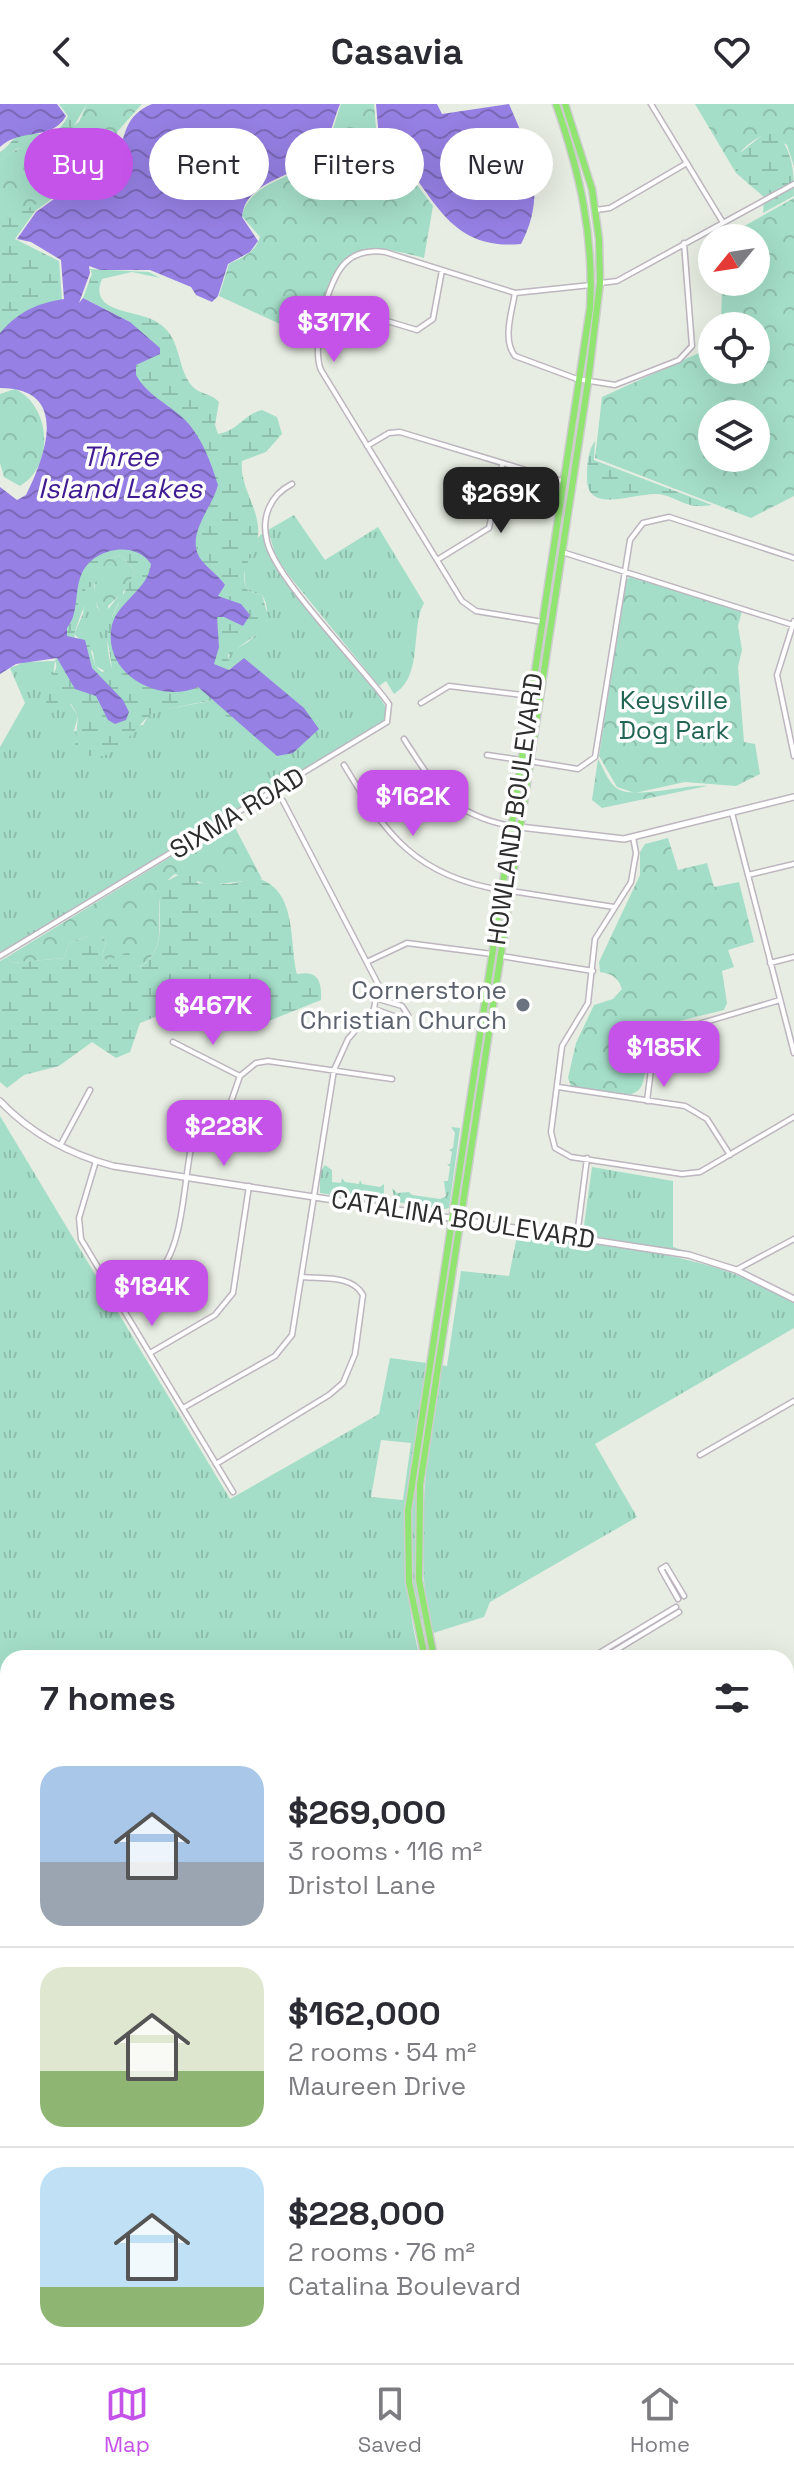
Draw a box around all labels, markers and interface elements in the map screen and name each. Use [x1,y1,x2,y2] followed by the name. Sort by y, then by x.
[331,29,463,75] text: Casavia
[40,30,84,74] icon: back
[710,30,754,74] icon: heart
[24,128,133,200] chip: Buy
[149,128,269,200] chip: Rent
[285,128,424,200] chip: Filters
[440,128,553,200] chip: New
[698,224,770,296] north arrow
[698,224,770,472] map controls
[278,296,390,364] pin: $317K
[297,305,371,339] text: $317K
[698,312,770,384] button: locate
[698,400,770,472] button: layers
[38,438,203,506] water label: Three Island Lakes
[445,467,557,535] pin: $269K
[461,476,541,510] text: $269K
[479,671,551,947] street label: HOWLAND BOULEVARD
[619,683,729,747] park label: Keysville Dog Park
[163,759,311,867] street label: SIXMA ROAD
[357,770,469,838] pin: $162K
[375,779,451,813] text: $162K
[300,973,507,1037] place label: Cornerstone Christian Church
[157,979,269,1047] pin: $467K
[174,988,252,1022] text: $467K
[514,996,532,1014] marker: Cornerstone Christian Church
[608,1021,720,1089] pin: $185K
[627,1030,701,1064] text: $185K
[168,1100,280,1168] pin: $228K
[185,1109,263,1143] text: $228K
[329,1181,597,1257] street label: CATALINA BOULEVARD
[96,1260,208,1328] pin: $184K
[114,1269,190,1303] text: $184K
[710,1676,754,1720] icon: filters
[40,1677,176,1720] text: 7 homes
[288,1791,446,1834] text: $269,000
[104,1798,200,1894] icon: home
[288,1834,482,1868] text: 3 rooms · 116 m²
[288,1868,436,1902] text: Dristol Lane
[288,1992,441,2035] text: $162,000
[104,1999,200,2095] icon: home
[288,2035,477,2069] text: 2 rooms · 54 m²
[288,2069,466,2103] text: Maureen Drive
[288,2192,445,2235] text: $228,000
[104,2199,200,2295] icon: home
[288,2235,475,2269] text: 2 rooms · 76 m²
[288,2269,521,2303] text: Catalina Boulevard
[104,2382,150,2458] tab: Map
[358,2382,422,2458] tab: Saved
[630,2382,690,2458] tab: Home

